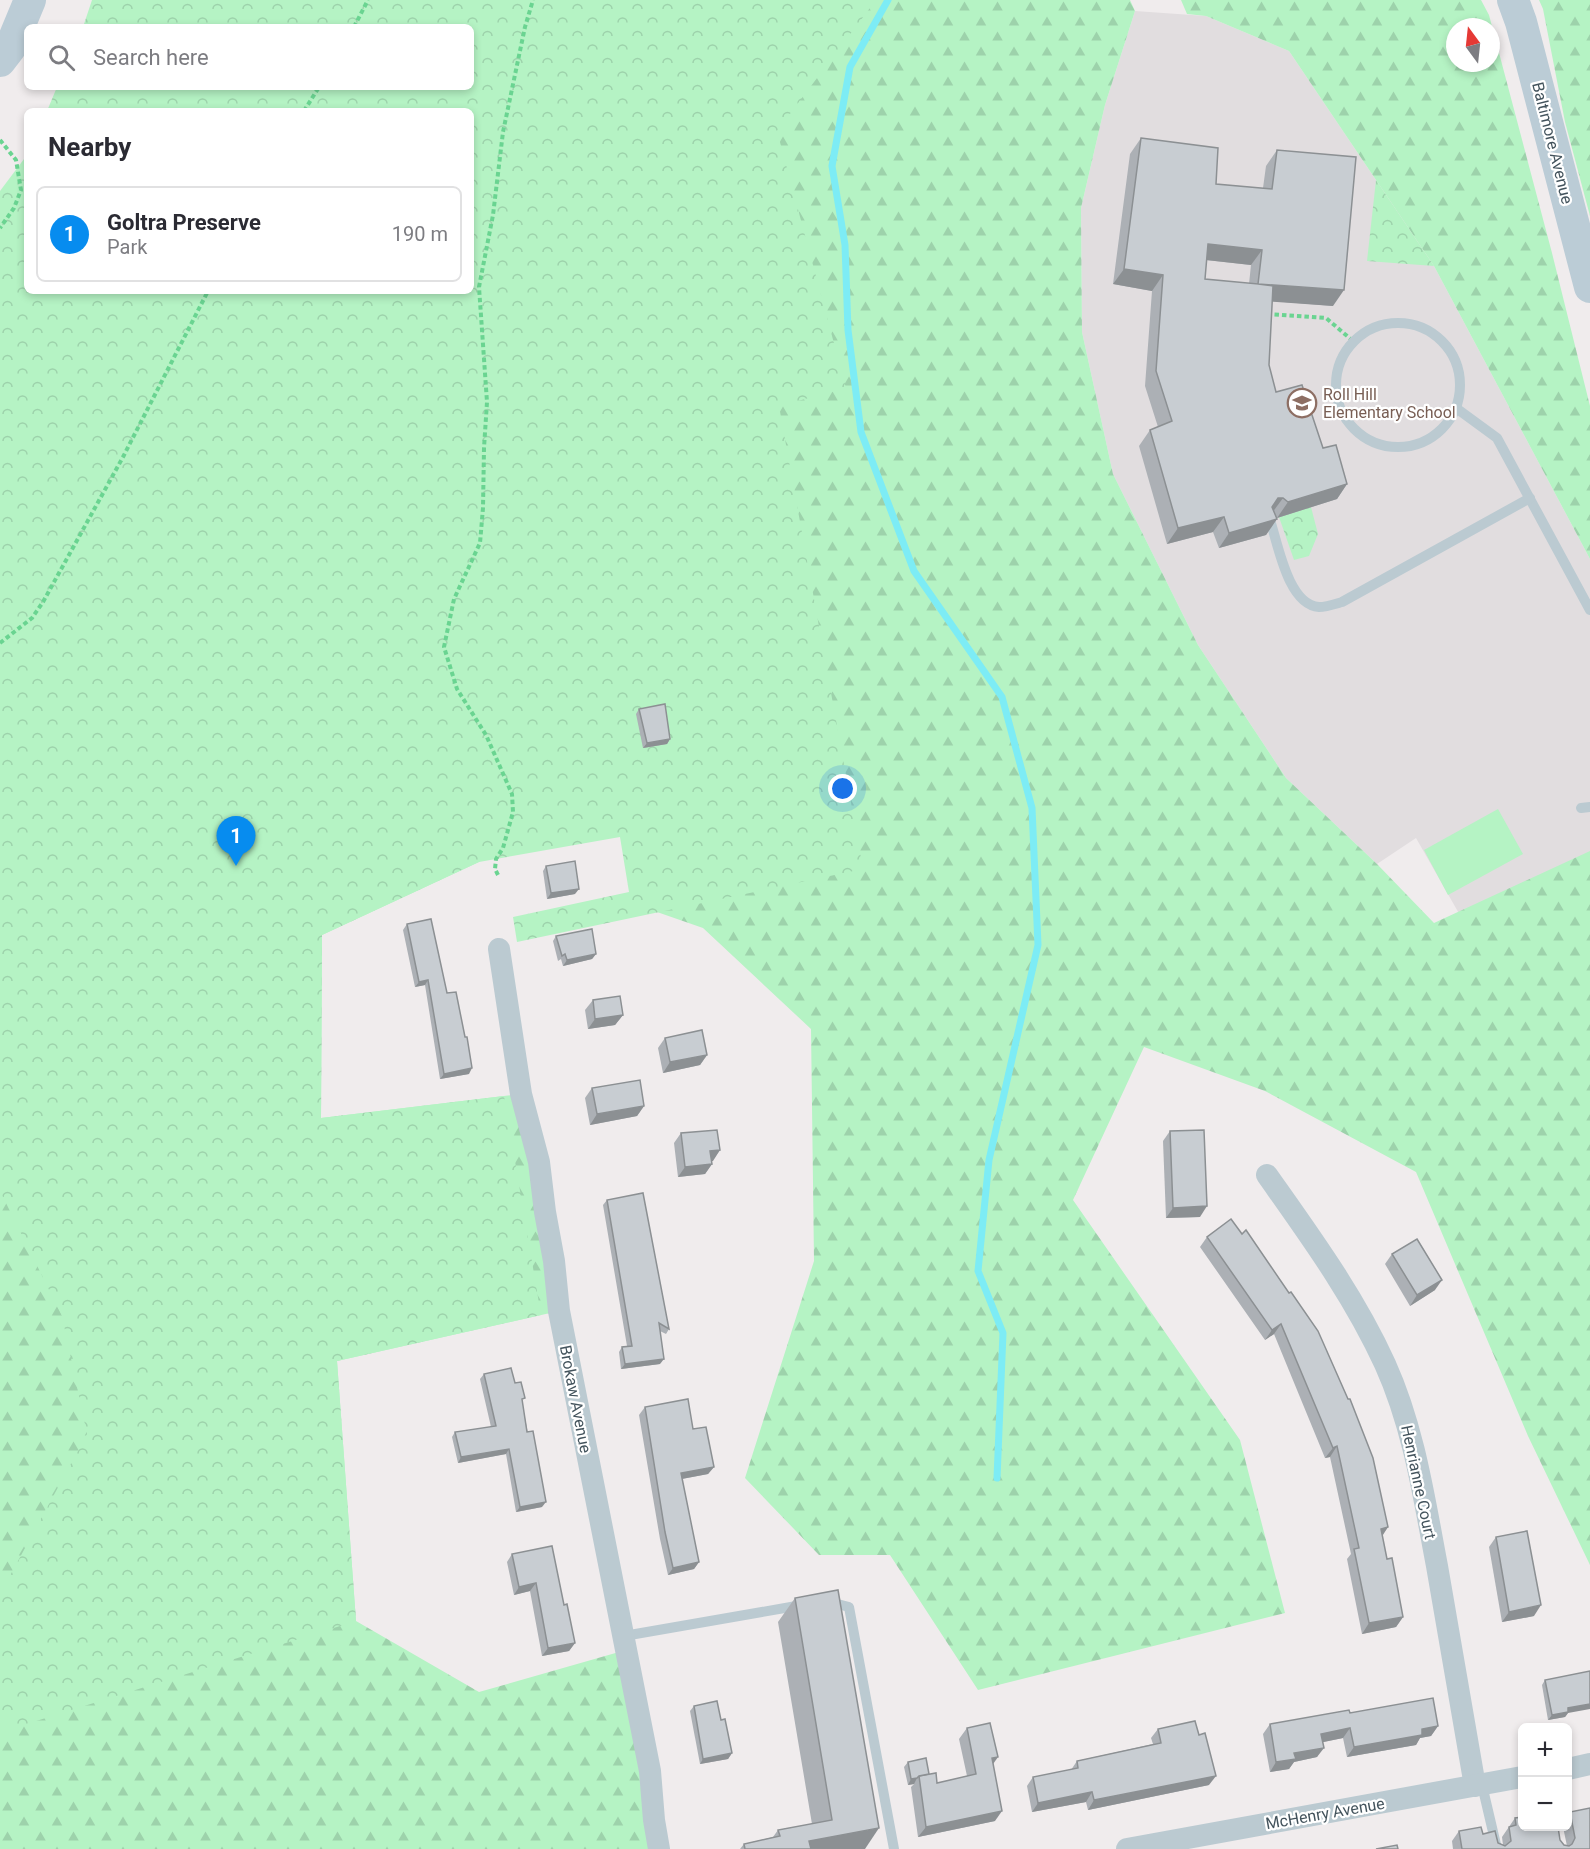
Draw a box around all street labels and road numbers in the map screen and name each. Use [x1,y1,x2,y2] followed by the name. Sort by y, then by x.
[1528,80,1577,206] street label: Baltimore Avenue
[556,1344,595,1455] street label: Brokaw Avenue
[1397,1423,1440,1541] street label: Henrianne Court
[1264,1794,1386,1833] street label: McHenry Avenue

